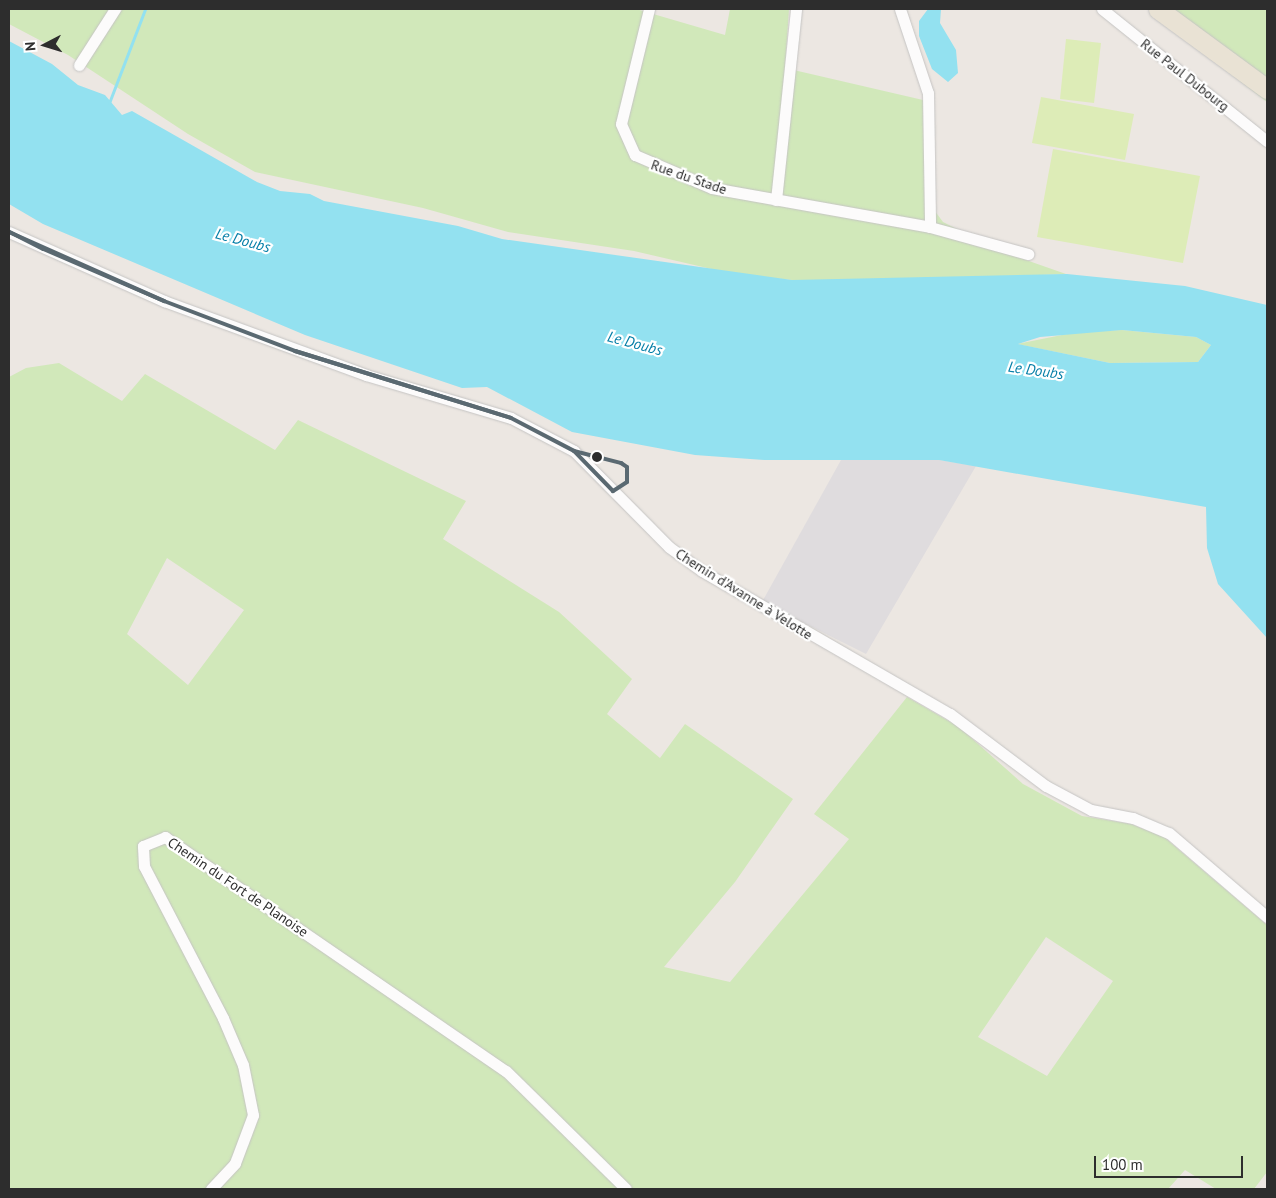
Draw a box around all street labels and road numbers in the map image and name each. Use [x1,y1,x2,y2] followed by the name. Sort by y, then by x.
[1137,35,1233,115] street label: Rue Paul Dubourg
[649,156,729,198] street label: Rue du Stade
[672,545,816,643] street label: Chemin d'Avanne à Velotte
[165,834,311,940] street label: Chemin du Fort de Planoise

